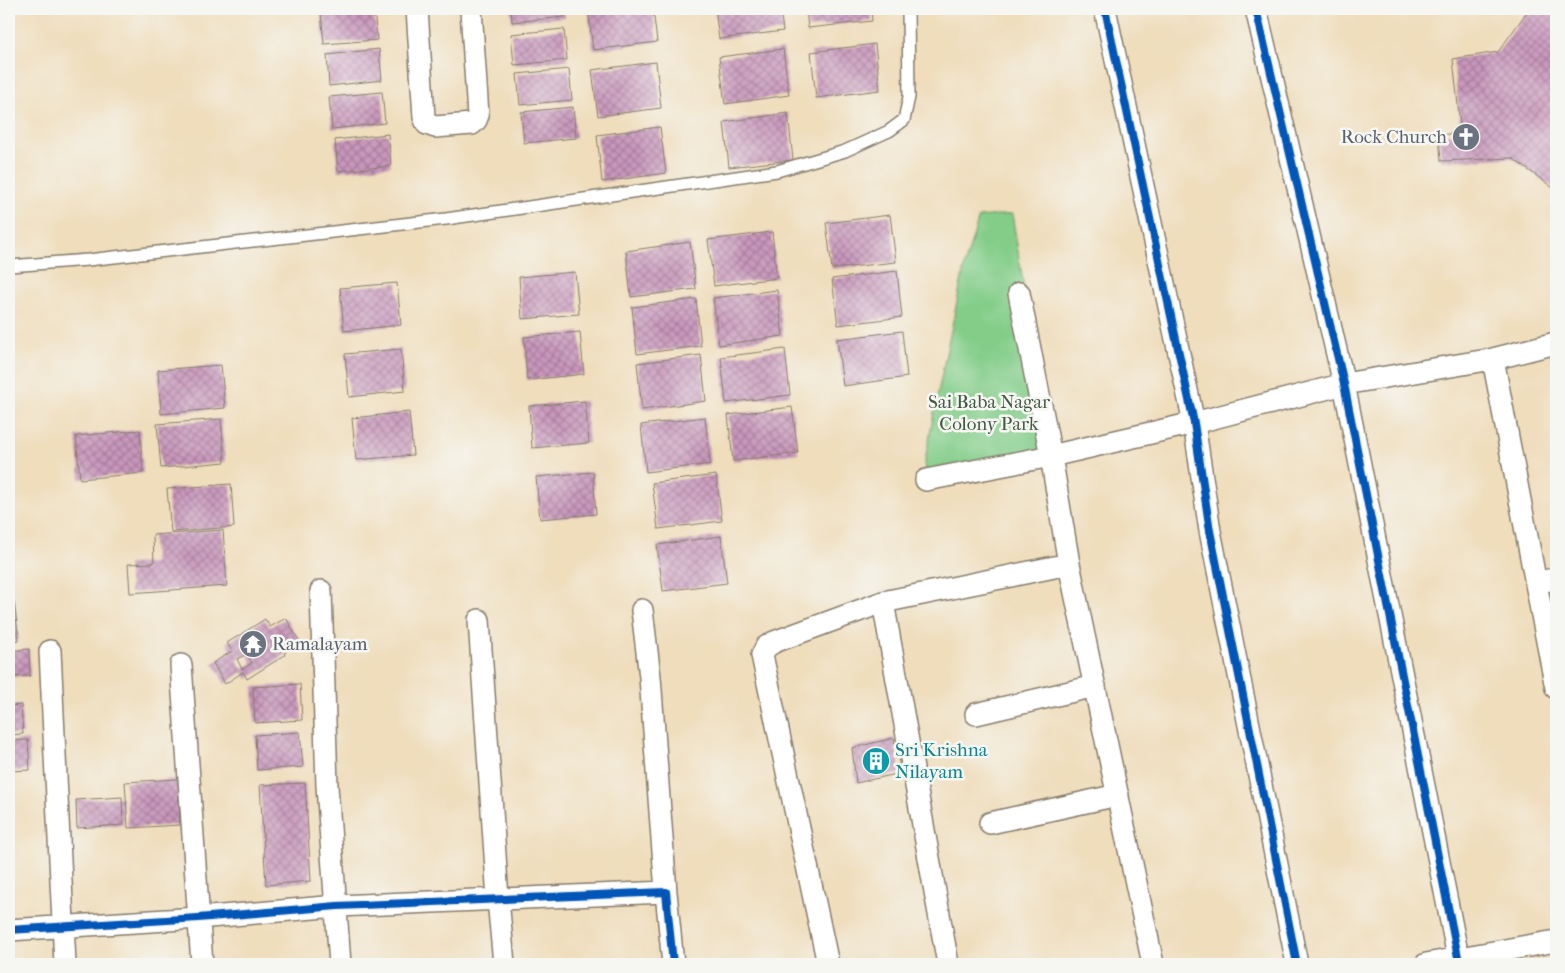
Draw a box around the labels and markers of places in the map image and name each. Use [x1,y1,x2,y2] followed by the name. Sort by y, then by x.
[1451,122,1481,152] church icon: Rock Church
[1341,126,1447,148] place label: Rock Church
[238,629,268,659] temple icon: Ramalayam
[272,633,368,655] place label: Ramalayam
[895,739,988,783] place label: Sri Krishna Nilayam
[861,746,891,776] building icon: Sri Krishna Nilayam

